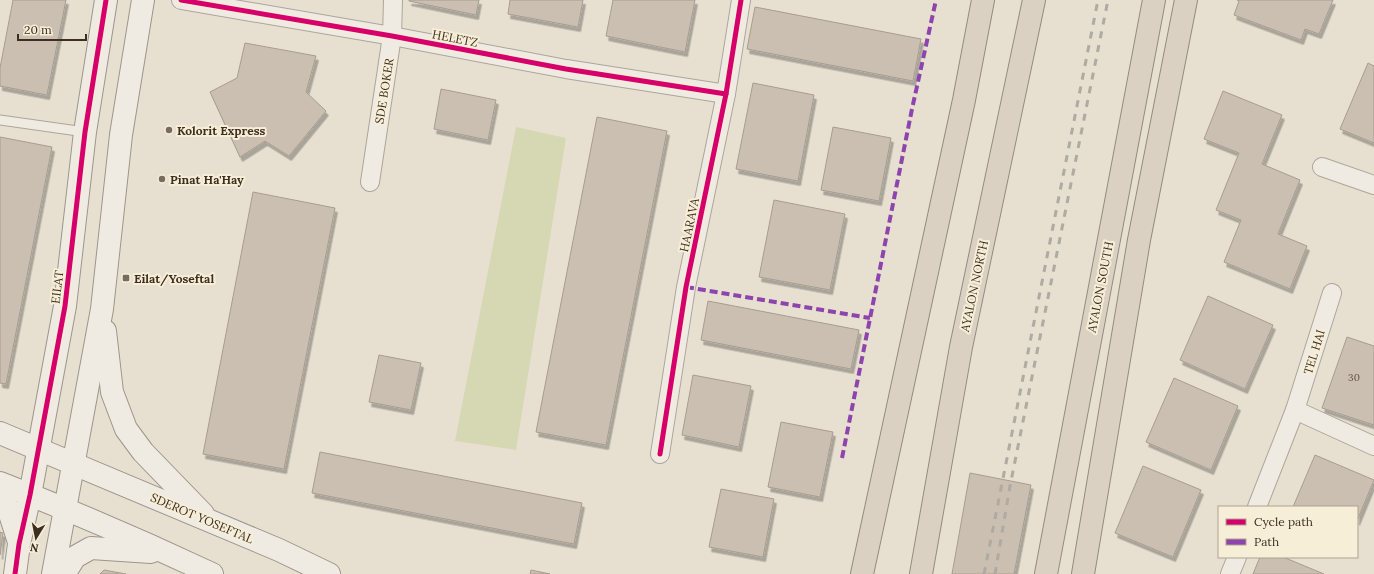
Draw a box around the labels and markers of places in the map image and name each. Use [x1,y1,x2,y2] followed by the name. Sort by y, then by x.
[177,123,265,138] place label: Kolorit Express
[164,125,174,135] marker: Kolorit Express
[170,172,244,187] place label: Pinat Ha'Hay
[157,174,167,184] marker: Pinat Ha'Hay
[134,271,214,287] place label: Eilat/Yoseftal
[121,273,131,283] marker: Eilat/Yoseftal

